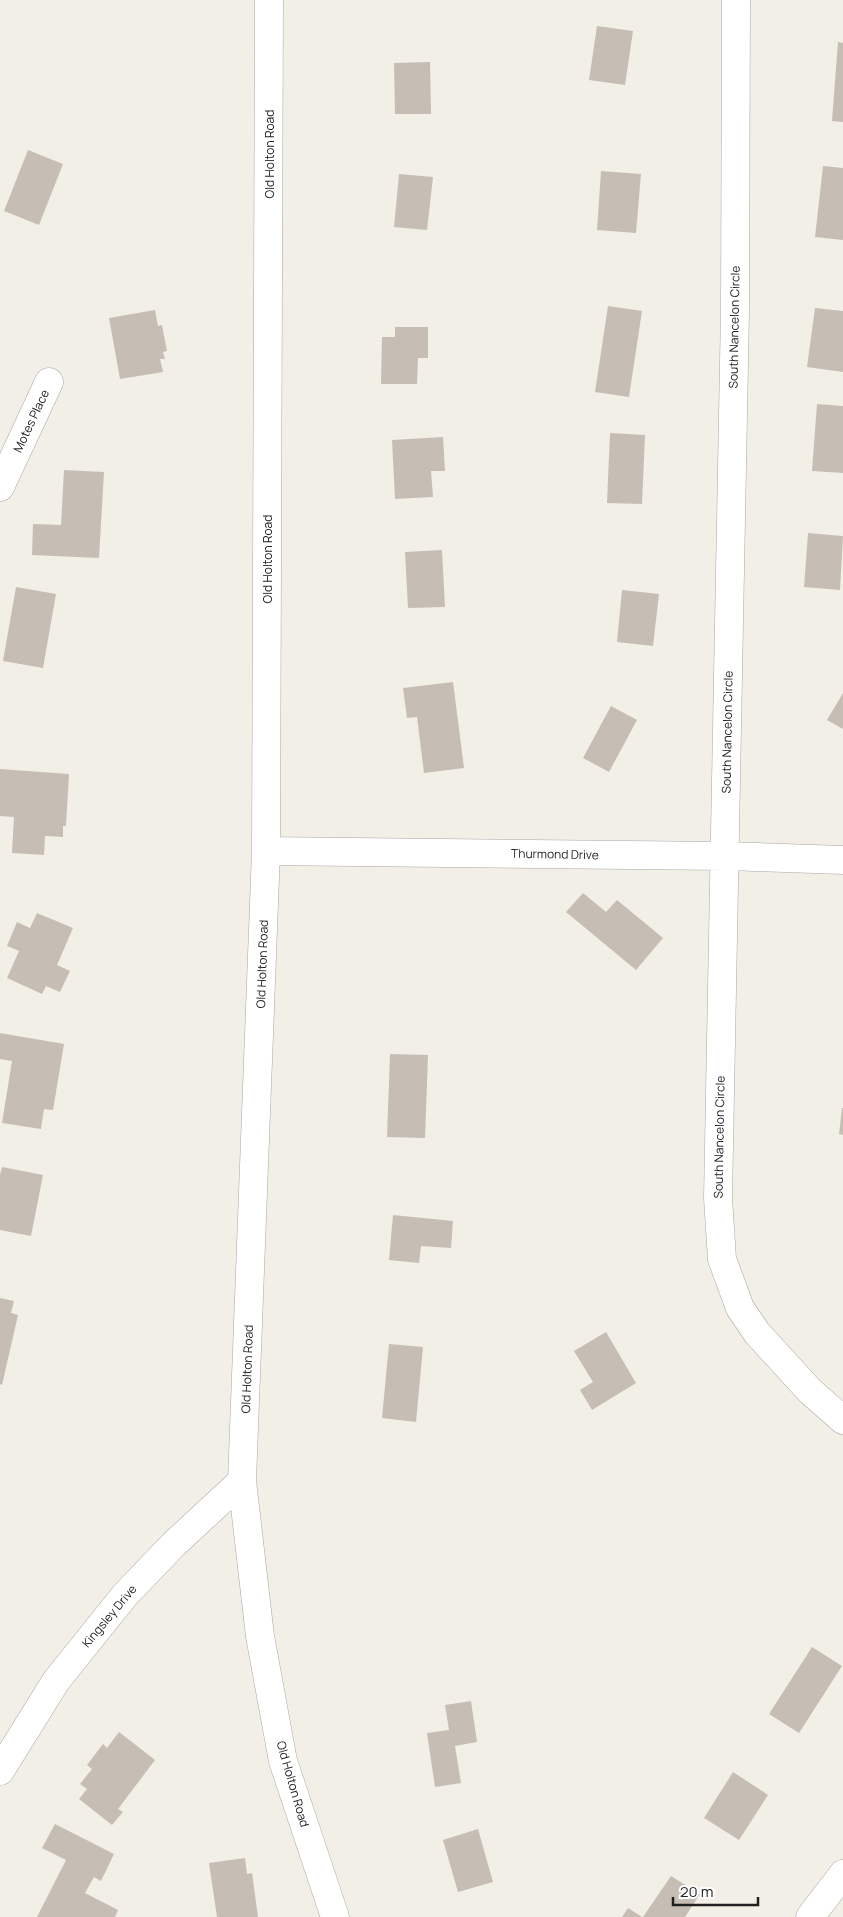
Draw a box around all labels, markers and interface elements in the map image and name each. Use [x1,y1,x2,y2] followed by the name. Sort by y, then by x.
[261,110,278,198] street label: Old Holton Road
[724,266,744,388] street label: South Nancelon Circle
[9,387,53,455] street label: Motes Place
[259,515,276,603] street label: Old Holton Road
[717,671,737,793] street label: South Nancelon Circle
[511,845,599,863] street label: Thurmond Drive
[252,919,272,1009] street label: Old Holton Road
[709,1076,729,1198] street label: South Nancelon Circle
[237,1324,257,1414] street label: Old Holton Road
[78,1581,140,1651] street label: Kingsley Drive
[273,1739,313,1829] street label: Old Holton Road
[673,1874,758,1906] scale bar
[680,1881,713,1902] text: 20 m

